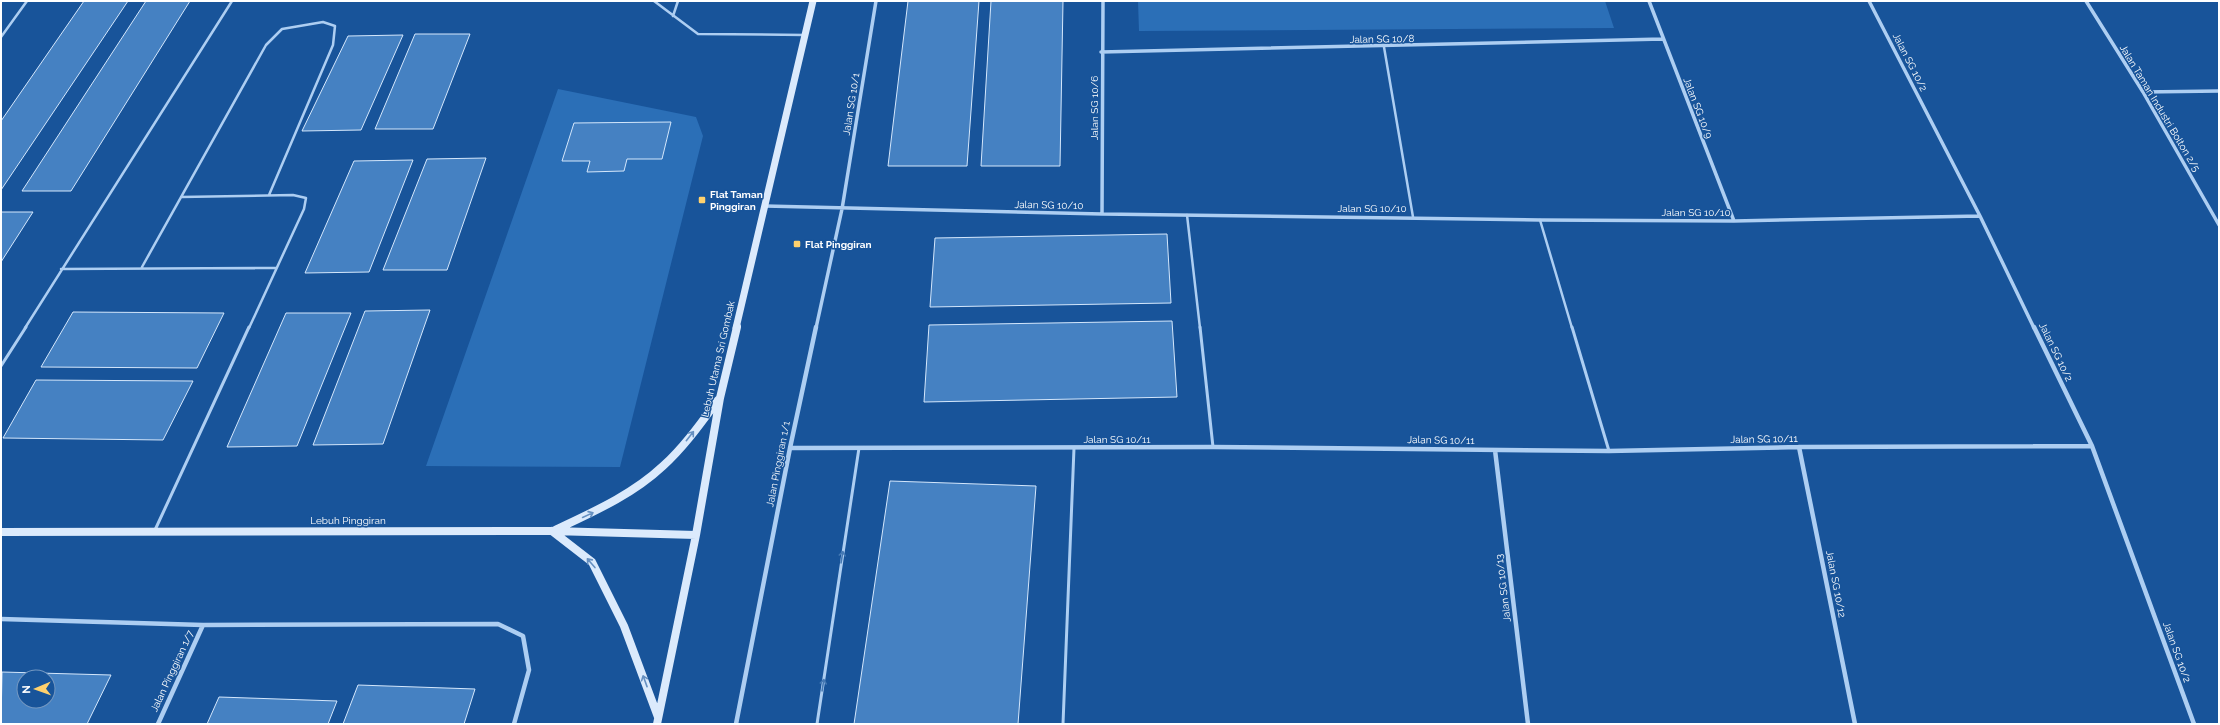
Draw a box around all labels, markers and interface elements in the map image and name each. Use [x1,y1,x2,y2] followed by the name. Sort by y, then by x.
[1891,31,1929,93] street label: Jalan SG 10/2
[1350,33,1415,45] street label: Jalan SG 10/8
[2118,43,2203,174] street label: Jalan Taman Industri Bolton 2/5
[841,71,861,136] street label: Jalan SG 10/1
[1089,76,1100,140] street label: Jalan SG 10/6
[1681,76,1715,140] street label: Jalan SG 10/9
[710,189,763,212] place label: Flat Taman Pinggiran
[697,195,707,205] marker: Flat Taman Pinggiran
[1014,199,1084,211] street label: Jalan SG 10/10
[1337,203,1407,214] street label: Jalan SG 10/10
[1661,207,1731,218] street label: Jalan SG 10/10
[792,239,802,249] marker: Flat Pinggiran
[805,239,872,250] place label: Flat Pinggiran
[699,299,737,418] street label: Lebuh Utama Sri Gombak
[2037,321,2075,383] street label: Jalan SG 10/2
[764,419,792,508] street label: Jalan Pinggiran 1/1
[685,431,694,442] one-way arrow
[1730,433,1798,445] street label: Jalan SG 10/11
[1083,434,1151,445] street label: Jalan SG 10/11
[1407,434,1475,446] street label: Jalan SG 10/11
[581,511,593,518] one-way arrow
[310,515,386,526] street label: Lebuh Pinggiran
[1824,549,1848,619] street label: Jalan SG 10/12
[838,551,846,564] one-way arrow
[1493,553,1513,623] street label: Jalan SG 10/13
[587,558,596,568] one-way arrow
[2161,620,2193,684] street label: Jalan SG 10/2
[148,628,196,713] street label: Jalan Pinggiran 1/7
[16,669,56,709] north arrow
[640,675,648,687] one-way arrow
[819,679,827,692] one-way arrow
[20,685,33,694] text: N

